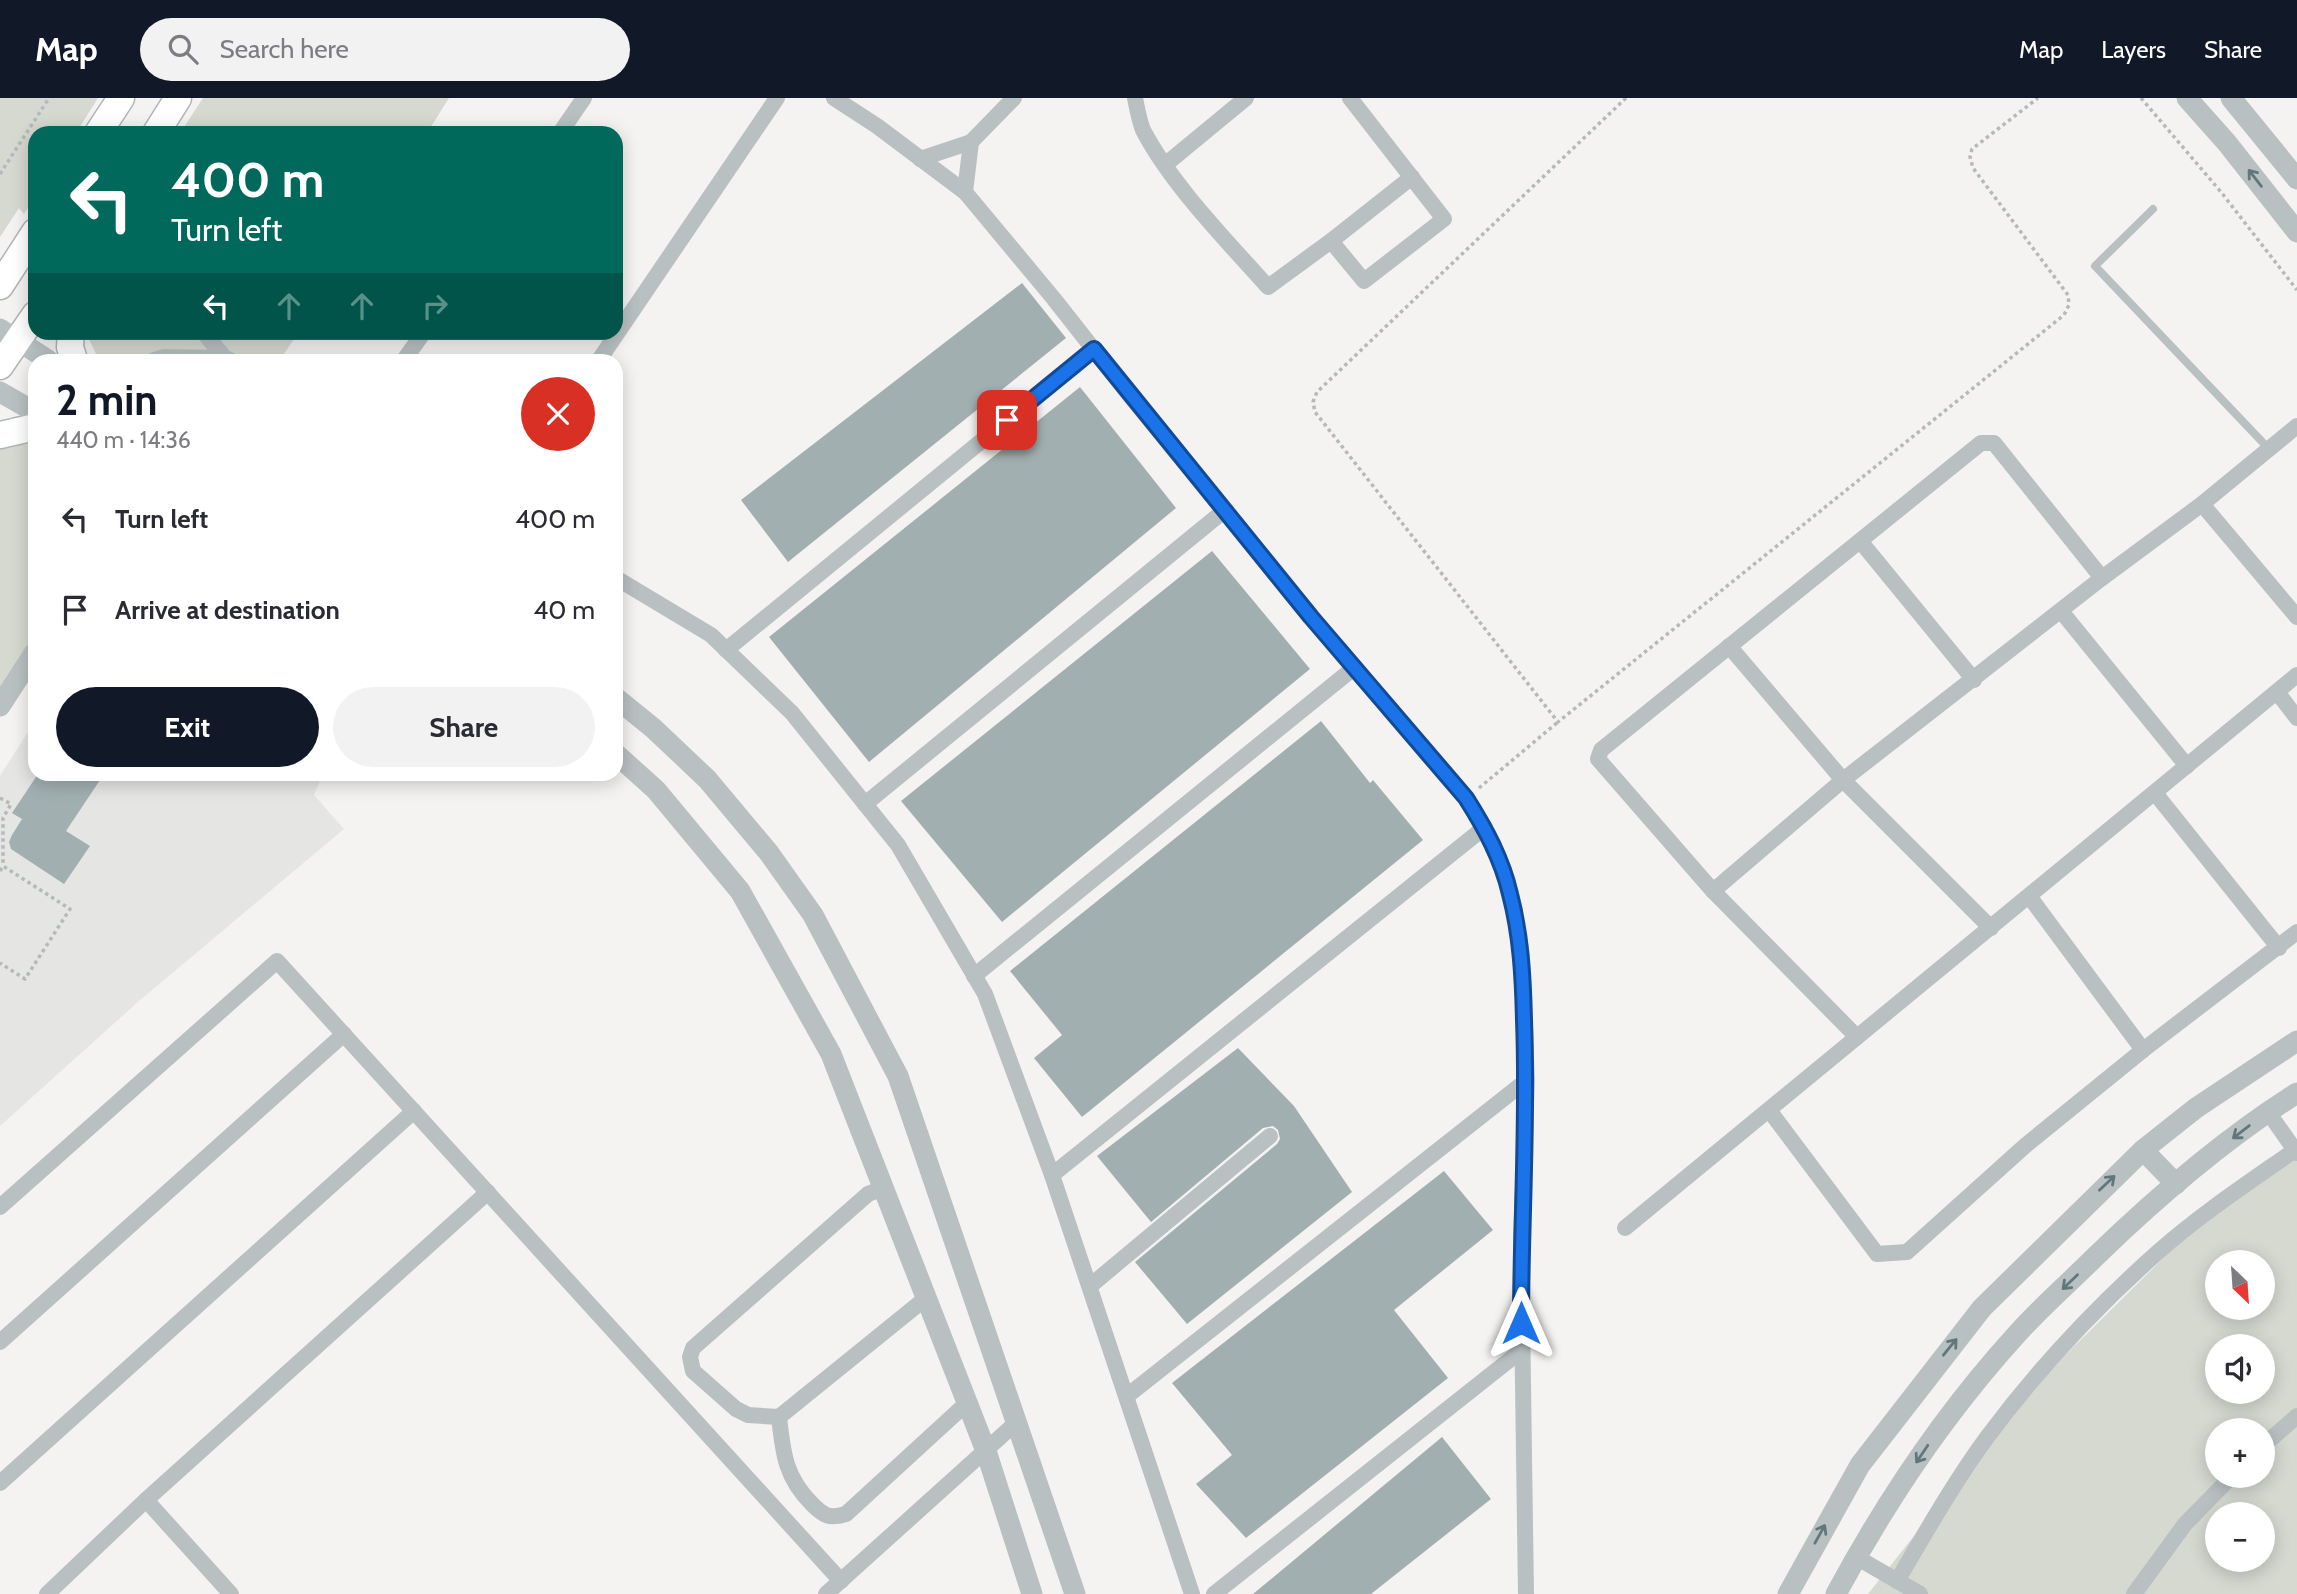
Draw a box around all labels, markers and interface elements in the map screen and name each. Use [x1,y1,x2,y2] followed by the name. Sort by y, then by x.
[140,18,630,81] search box
[35,29,98,69] text: Map
[164,30,202,68] icon: search
[220,33,349,65] text: Search here
[2019,35,2063,64] text: Map
[2101,35,2166,64] text: Layers
[2204,35,2262,64] text: Share
[171,150,324,209] text: 400 m
[56,154,147,245] icon: left
[2247,169,2262,188] one-way arrow
[171,210,282,249] text: Turn left
[197,287,235,325] icon: left
[270,287,308,325] icon: ahead
[343,287,381,325] icon: ahead
[416,287,454,325] icon: right
[56,374,157,426] text: 2 min
[521,377,595,451] button: close
[977,390,1037,450] pin
[988,401,1026,439] icon: arrive
[56,426,191,454] text: 440 m · 14:36
[56,500,94,538] icon: left
[115,503,208,535] text: Turn left
[515,503,595,535] text: 400 m
[56,591,94,629] icon: arrive
[115,594,340,626] text: Arrive at destination
[533,594,595,626] text: 40 m
[56,687,319,767] button: Exit
[333,687,595,767] button: Share
[2233,1125,2251,1140] one-way arrow
[2098,1175,2115,1192] one-way arrow
[2205,1250,2275,1320] north arrow
[2205,1250,2275,1572] map controls
[2062,1273,2079,1290] one-way arrow
[1484,1286,1558,1360] position arrow
[2205,1334,2275,1404] button: sound
[1942,1339,1957,1357] one-way arrow
[2205,1418,2275,1488] button: +
[1915,1444,1930,1463] one-way arrow
[2205,1502,2275,1572] button: −
[1814,1524,1827,1545] one-way arrow

